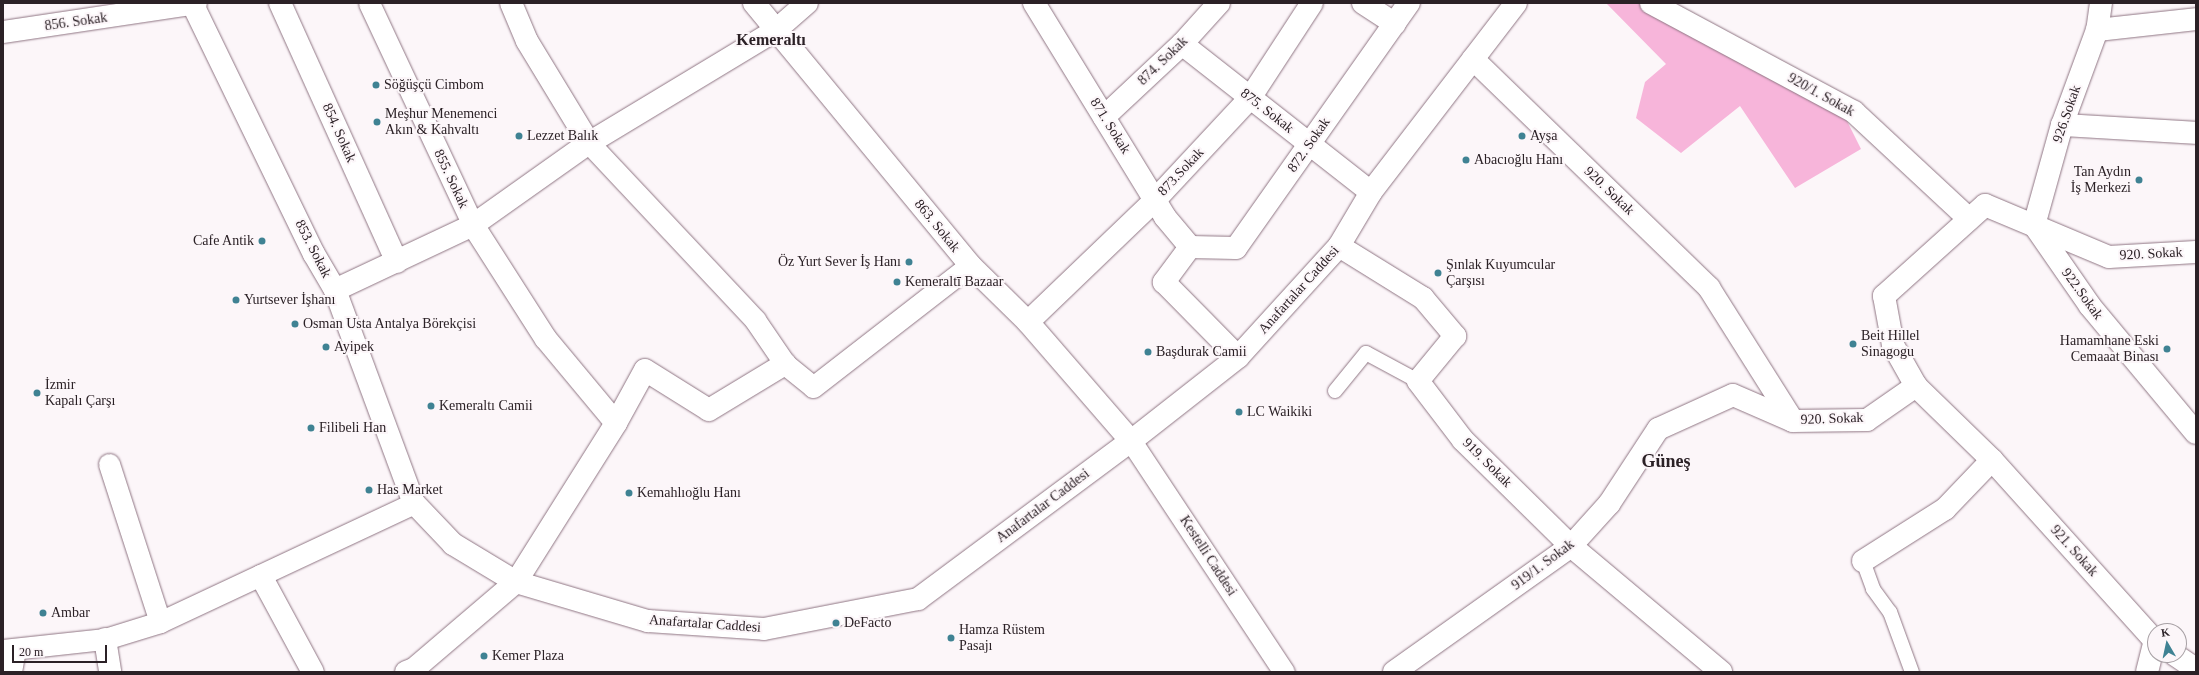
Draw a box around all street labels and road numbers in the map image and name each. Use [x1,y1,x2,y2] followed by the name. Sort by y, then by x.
[44,9,108,35] street label: 856. Sokak
[1135,33,1191,89] street label: 874. Sokak
[1785,70,1857,120] street label: 920/1. Sokak
[2049,83,2085,145] street label: 926.Sokak
[1237,85,1297,137] street label: 875. Sokak
[1086,95,1134,157] street label: 871. Sokak
[319,101,359,165] street label: 854. Sokak
[1284,114,1334,176] street label: 872. Sokak
[1155,145,1207,199] street label: 873.Sokak
[430,147,472,211] street label: 855. Sokak
[1581,163,1637,219] street label: 920. Sokak
[911,196,963,256] street label: 863. Sokak
[291,217,335,281] street label: 853. Sokak
[1255,243,1343,337] street label: Anafartalar Caddesi
[2119,244,2183,264] street label: 920. Sokak
[2058,265,2106,323] street label: 922.Sokak
[1800,410,1864,428] street label: 920. Sokak
[1459,435,1515,491] street label: 919. Sokak
[993,465,1093,547] street label: Anafartalar Caddesi
[1176,513,1240,599] street label: Kestelli Caddesi
[2047,522,2101,580] street label: 921. Sokak
[1508,536,1578,594] street label: 919/1. Sokak
[648,612,762,636] street label: Anafartalar Caddesi

